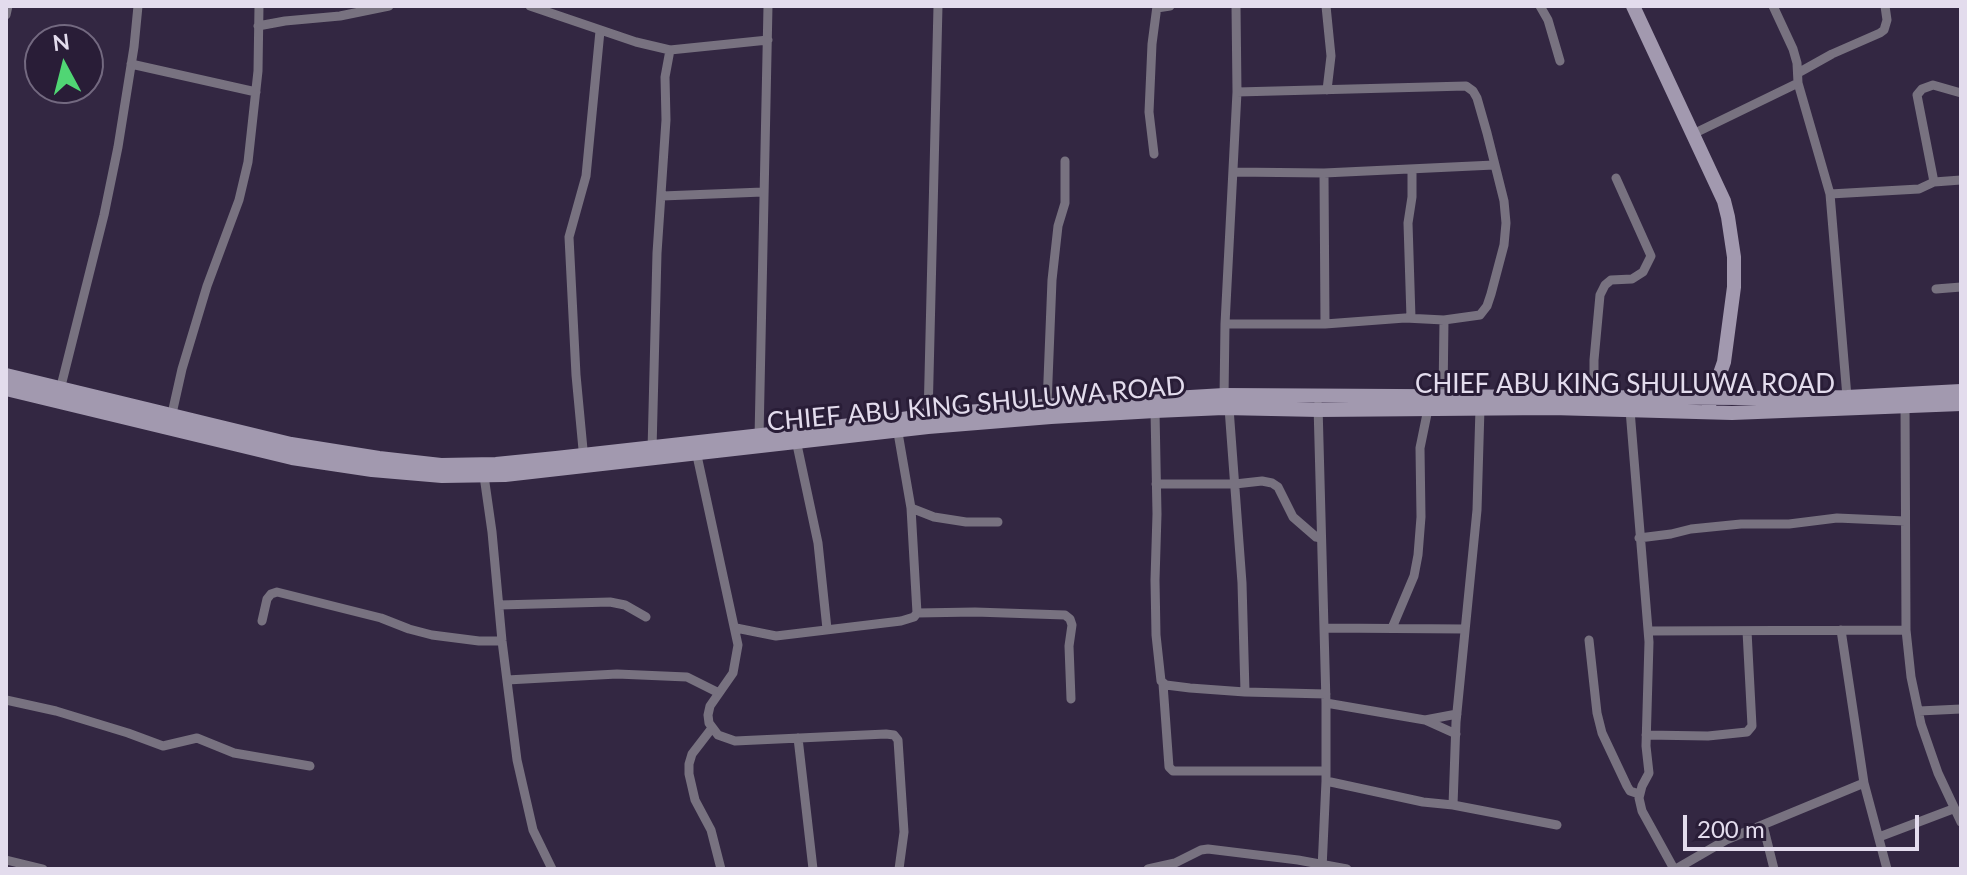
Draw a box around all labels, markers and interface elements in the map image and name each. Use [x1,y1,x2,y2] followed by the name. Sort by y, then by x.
[24,24,104,104] north arrow
[51,27,71,56] text: N
[1415,369,1835,401] street label: CHIEF ABU KING SHULUWA ROAD
[766,370,1186,438] street label: CHIEF ABU KING SHULUWA ROAD
[1687,799,1923,849] scale bar
[1697,814,1765,843] text: 200 m

